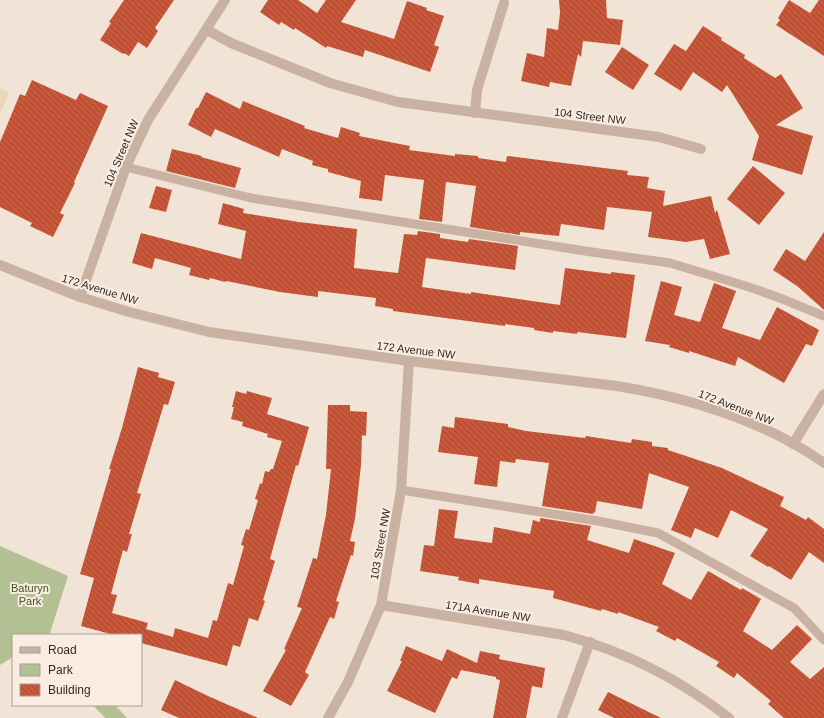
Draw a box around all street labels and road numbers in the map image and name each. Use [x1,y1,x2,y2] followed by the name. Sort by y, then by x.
[553,106,627,126] street label: 104 Street NW
[101,117,141,189] street label: 104 Street NW
[60,272,140,307] street label: 172 Avenue NW
[376,339,457,361] street label: 172 Avenue NW
[697,387,776,427] street label: 172 Avenue NW
[368,507,392,581] street label: 103 Street NW
[445,598,532,624] street label: 171A Avenue NW

